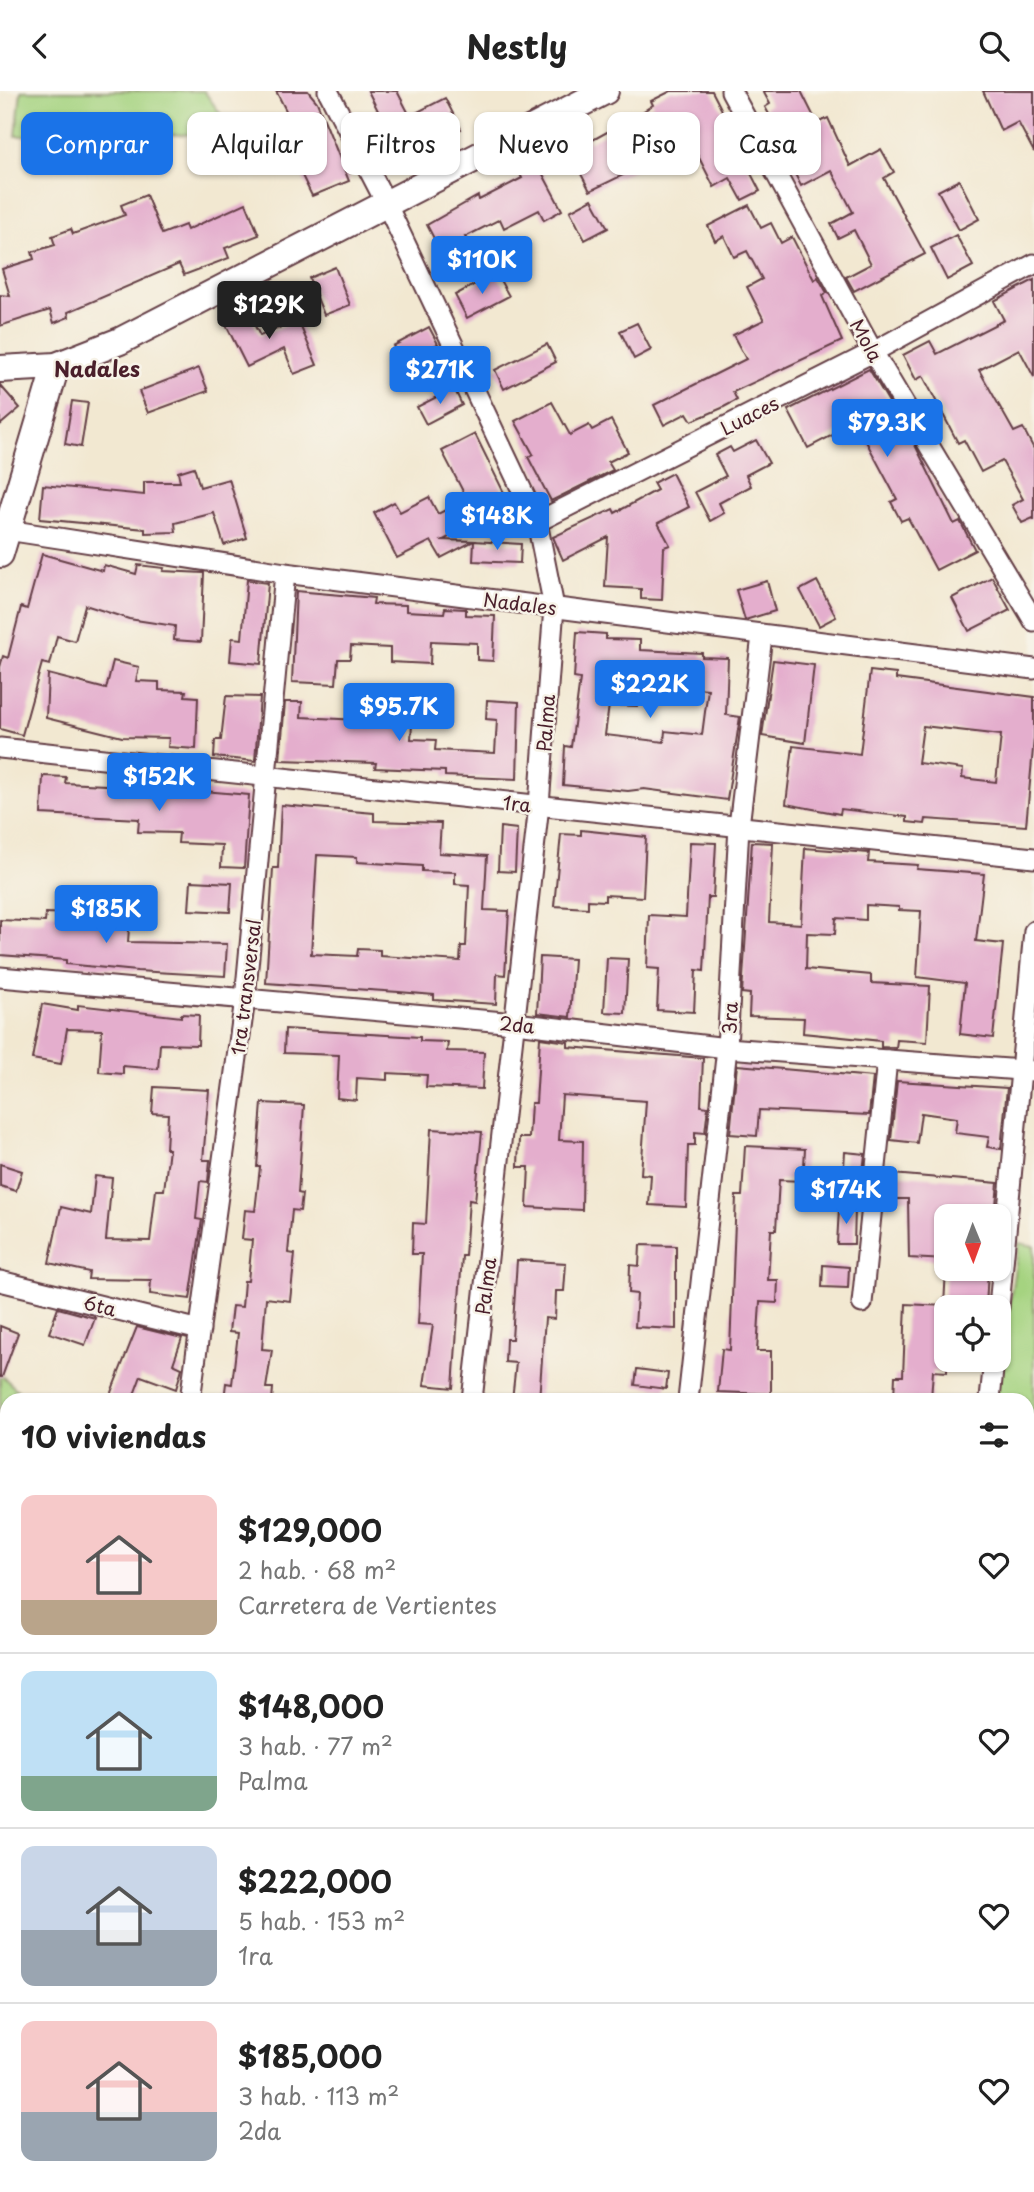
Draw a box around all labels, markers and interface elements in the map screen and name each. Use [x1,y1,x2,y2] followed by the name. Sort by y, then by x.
[467,22,567,70] text: Nestly
[21,27,59,65] icon: back
[975,27,1013,65] icon: search
[21,112,173,175] chip: Comprar
[187,112,327,175] chip: Alquilar
[341,112,460,175] chip: Filtros
[474,112,593,175] chip: Nuevo
[607,112,700,175] chip: Piso
[714,112,821,175] chip: Casa
[433,237,531,296] pin: $110K
[447,241,517,276] text: $110K
[220,281,318,341] pin: $129K
[233,286,305,321] text: $129K
[844,313,890,367] street label: Mola
[391,347,489,406] pin: $271K
[406,351,474,386] text: $271K
[54,352,140,384] district label: Nadales
[715,388,783,442] street label: Luaces
[830,399,944,459] pin: $79.3K
[848,404,926,439] text: $79.3K
[448,493,546,552] pin: $148K
[461,497,533,532] text: $148K
[482,585,558,621] street label: Nadales
[601,661,699,720] pin: $222K
[611,665,689,700] text: $222K
[342,683,456,743] pin: $95.7K
[359,688,439,723] text: $95.7K
[529,693,561,753] street label: Palma
[110,753,208,813] pin: $152K
[123,758,195,793] text: $152K
[501,788,533,818] street label: 1ra
[57,885,155,945] pin: $185K
[71,890,141,925] text: $185K
[223,917,267,1057] street label: 1ra transversal
[714,1001,744,1035] street label: 3ra
[498,1008,537,1040] street label: 2da
[797,1167,895,1226] pin: $174K
[811,1171,881,1206] text: $174K
[934,1204,1012,1281] north arrow
[934,1204,1011,1372] map controls
[468,1256,502,1316] street label: Palma
[81,1287,120,1323] street label: 6ta
[934,1295,1011,1372] button: locate
[21,1413,206,1458] text: 10 viviendas
[975,1416,1013,1454] icon: filters
[238,1507,382,1552] text: $129,000
[77,1523,161,1607] icon: home
[975,1546,1013,1584] icon: heart
[238,1552,396,1587] text: 2 hab. · 68 m²
[238,1587,497,1622] text: Carretera de Vertientes
[238,1683,384,1728] text: $148,000
[77,1699,161,1783] icon: home
[975,1722,1013,1760] icon: heart
[238,1728,393,1763] text: 3 hab. · 77 m²
[238,1763,308,1798] text: Palma
[238,1858,392,1903] text: $222,000
[77,1874,161,1958] icon: home
[975,1897,1013,1935] icon: heart
[238,1903,405,1938] text: 5 hab. · 153 m²
[238,1938,273,1973] text: 1ra
[238,2033,382,2078] text: $185,000
[77,2049,161,2133] icon: home
[975,2072,1013,2110] icon: heart
[238,2078,399,2113] text: 3 hab. · 113 m²
[238,2113,281,2148] text: 2da

